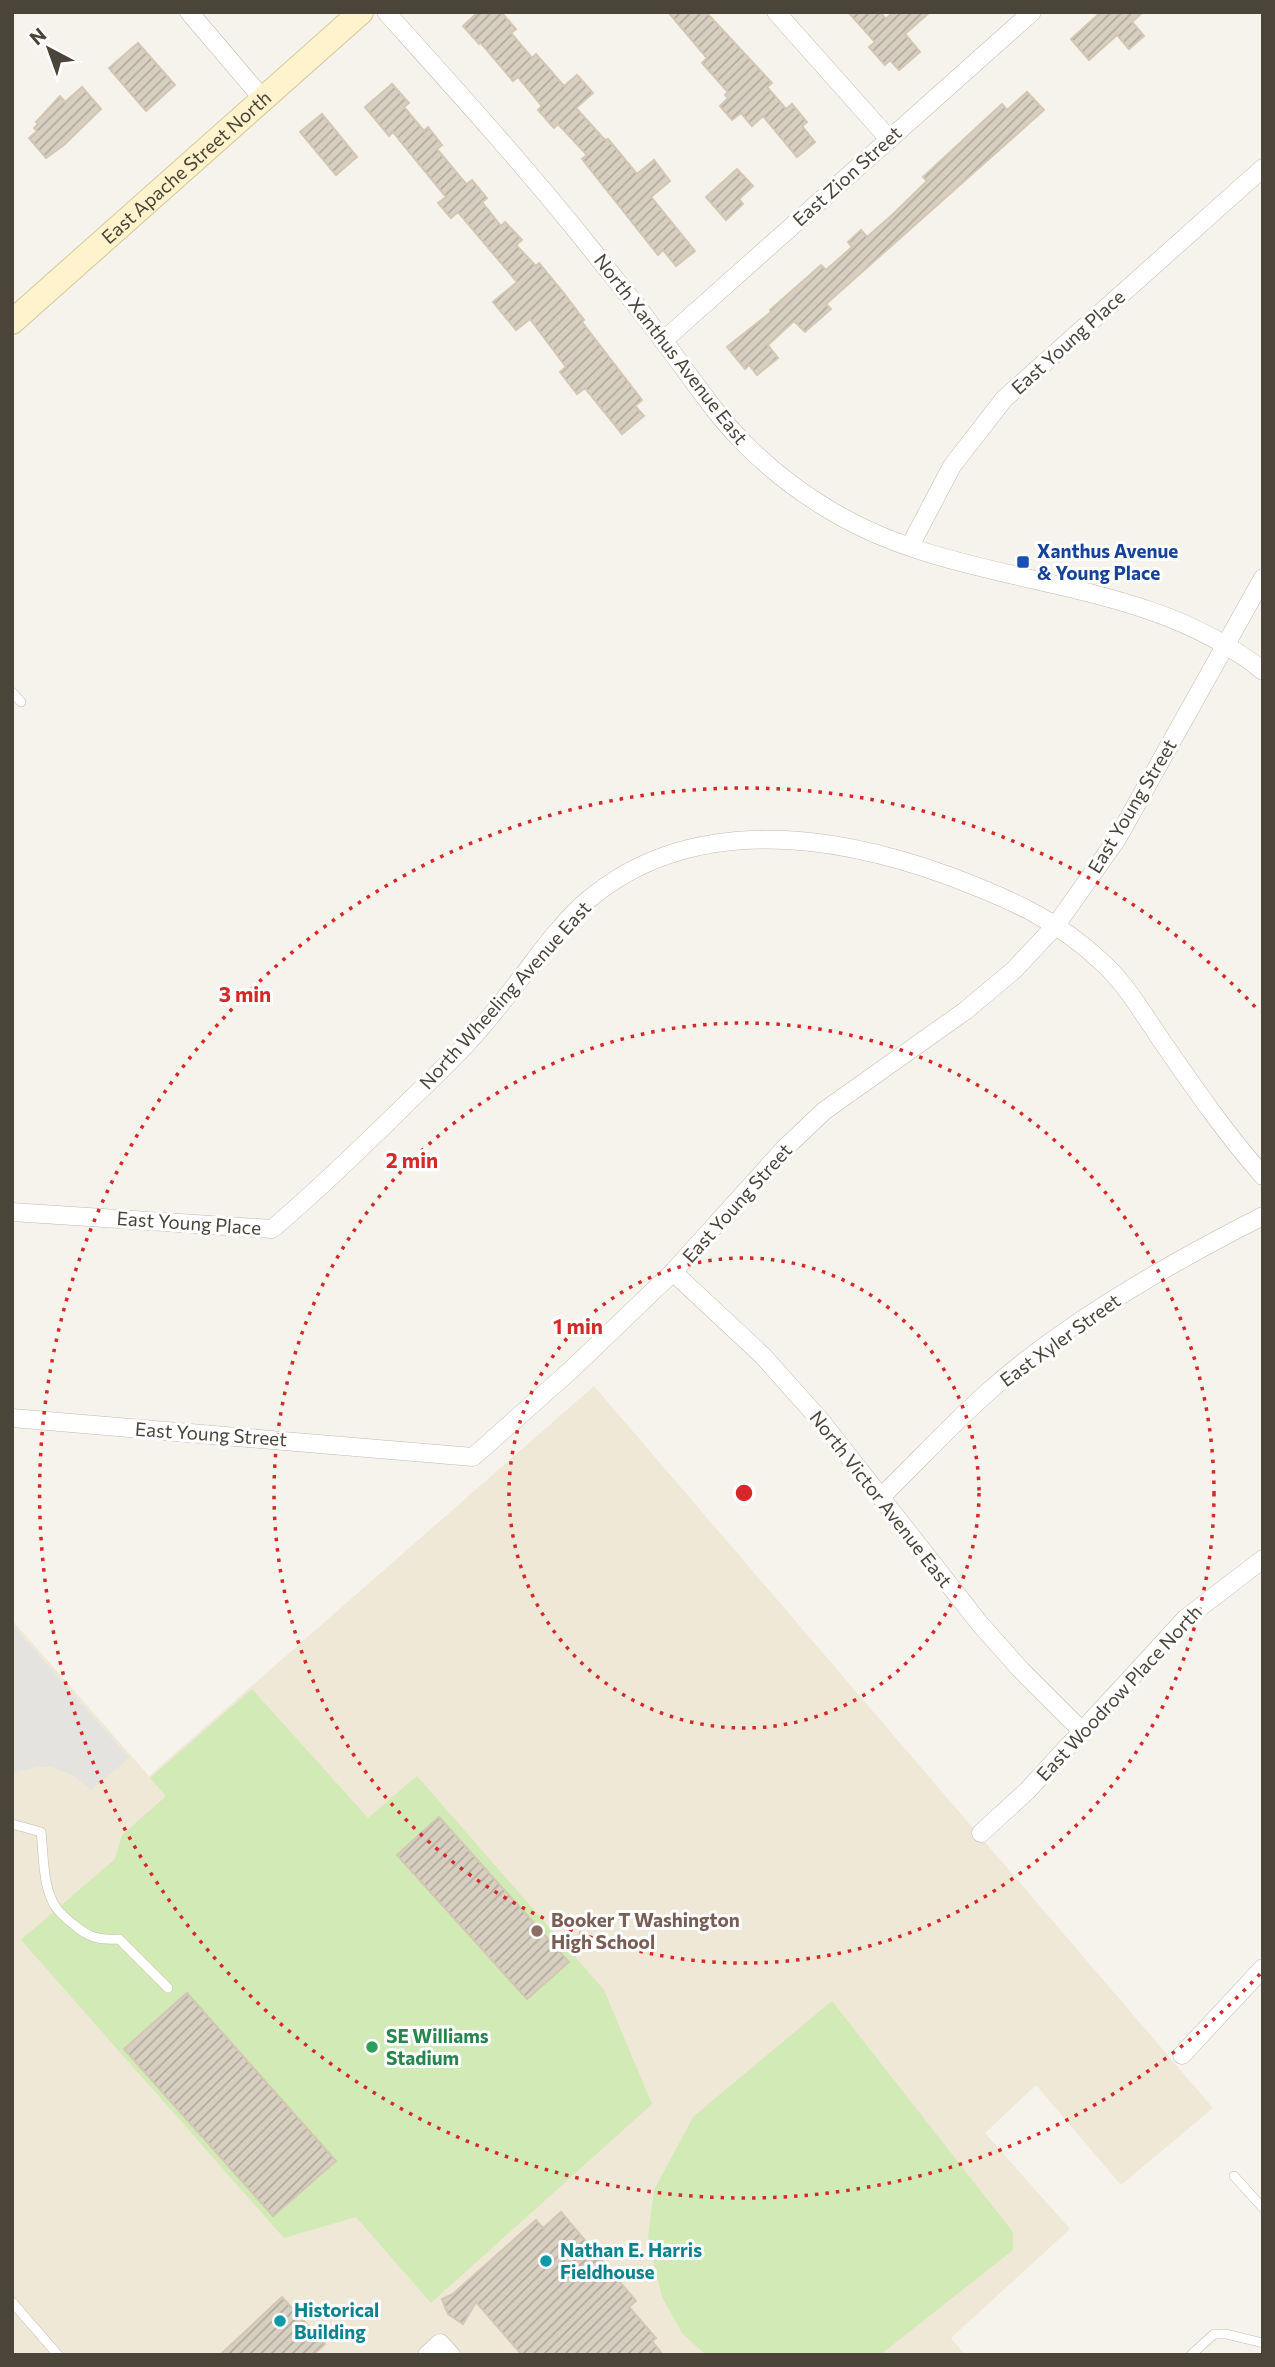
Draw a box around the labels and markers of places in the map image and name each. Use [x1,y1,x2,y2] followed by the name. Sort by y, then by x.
[1037,539,1178,584] place label: Xanthus Avenue & Young Place
[1015,554,1031,570] marker: Xanthus Avenue & Young Place
[732,1481,756,1505] centre of rings
[551,1908,740,1953] place label: Booker T Washington High School
[529,1923,545,1939] marker: Booker T Washington High School
[386,2024,489,2069] place label: SE Williams Stadium
[364,2039,380,2055] marker: SE Williams Stadium
[560,2238,702,2283] place label: Nathan E. Harris Fieldhouse
[538,2253,554,2269] marker: Nathan E. Harris Fieldhouse
[294,2298,379,2343] place label: Historical Building
[272,2313,288,2329] marker: Historical Building

